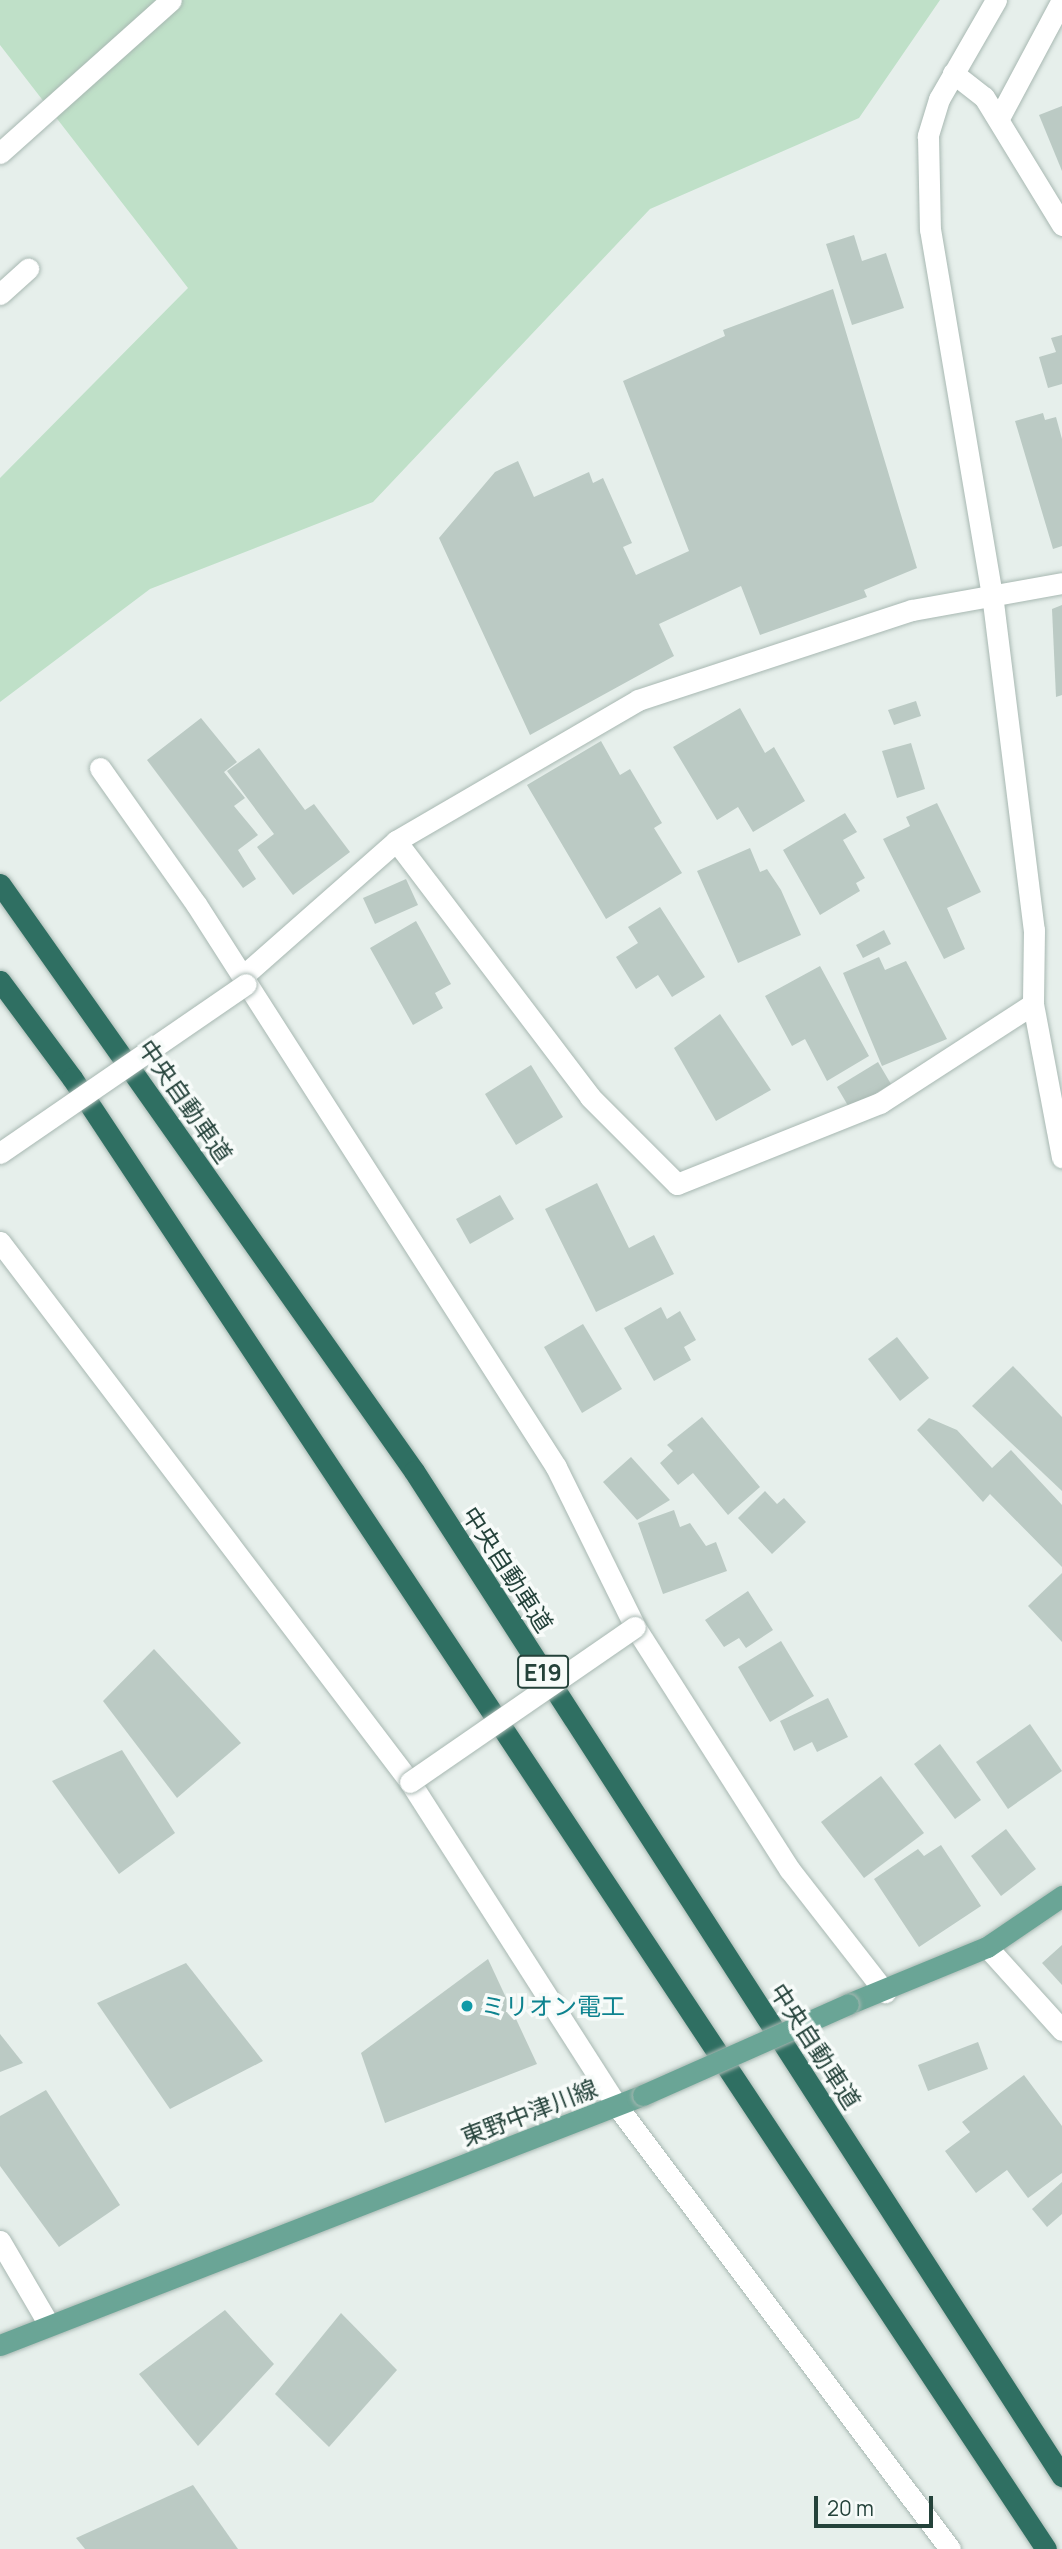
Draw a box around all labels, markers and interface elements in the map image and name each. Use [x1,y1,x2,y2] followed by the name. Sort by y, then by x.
[133,1034,239,1168] street label: 中央自動車道
[457,1501,559,1637] street label: 中央自動車道
[517,1652,569,1692] road number: E19
[765,1978,867,2114] street label: 中央自動車道
[481,1992,625,2020] place label: ミリオン電工
[459,1998,475,2014] marker: ミリオン電工
[457,2073,601,2151] street label: 東野中津川線
[817,2482,936,2526] scale bar
[827,2494,874,2522] text: 20 m

